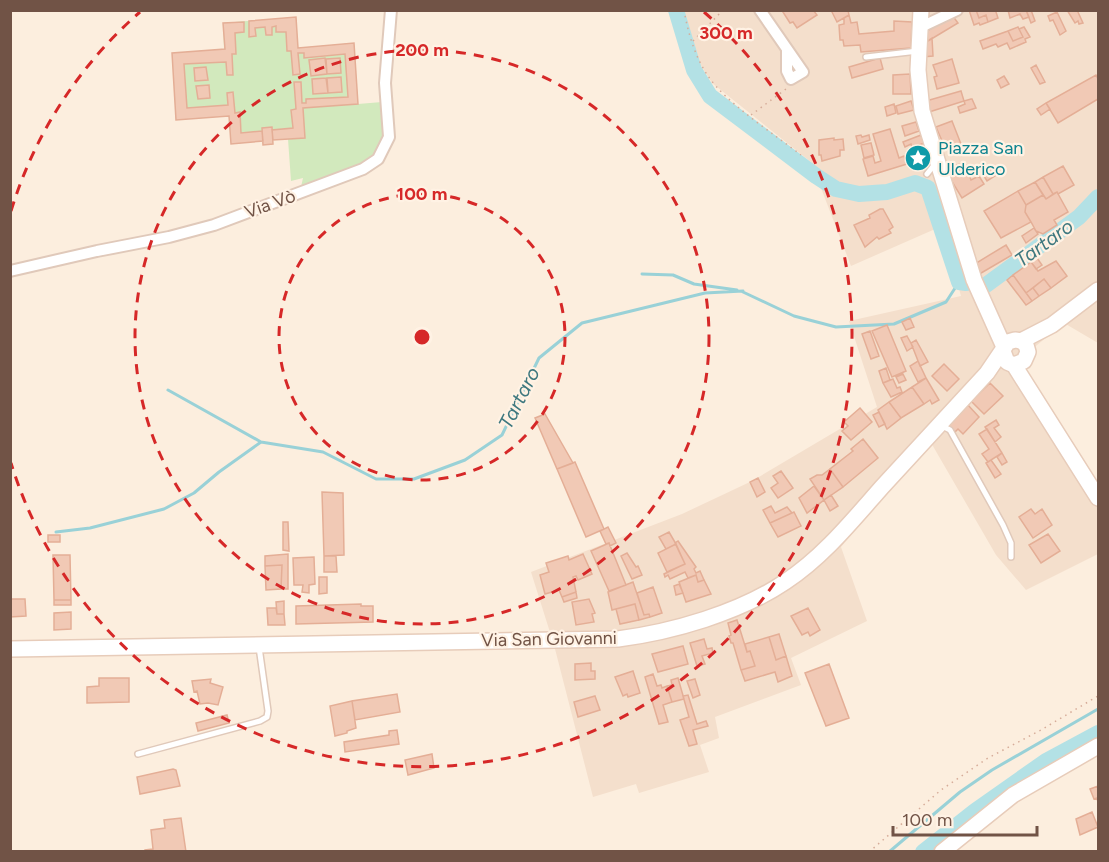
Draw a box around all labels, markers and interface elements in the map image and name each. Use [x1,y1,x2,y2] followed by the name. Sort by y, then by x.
[699,22,753,44] text: 300 m
[395,39,449,61] text: 200 m
[938,137,1023,180] place label: Piazza San Ulderico
[903,143,933,173] place icon: Piazza San Ulderico
[397,183,447,205] text: 100 m
[242,185,298,223] street label: Via Vò
[1010,214,1078,272] water label: Tartaro
[412,327,432,347] centre of rings
[493,363,545,433] water label: Tartaro
[481,627,617,651] street label: Via San Giovanni
[893,799,1037,837] scale bar
[902,809,952,831] text: 100 m

